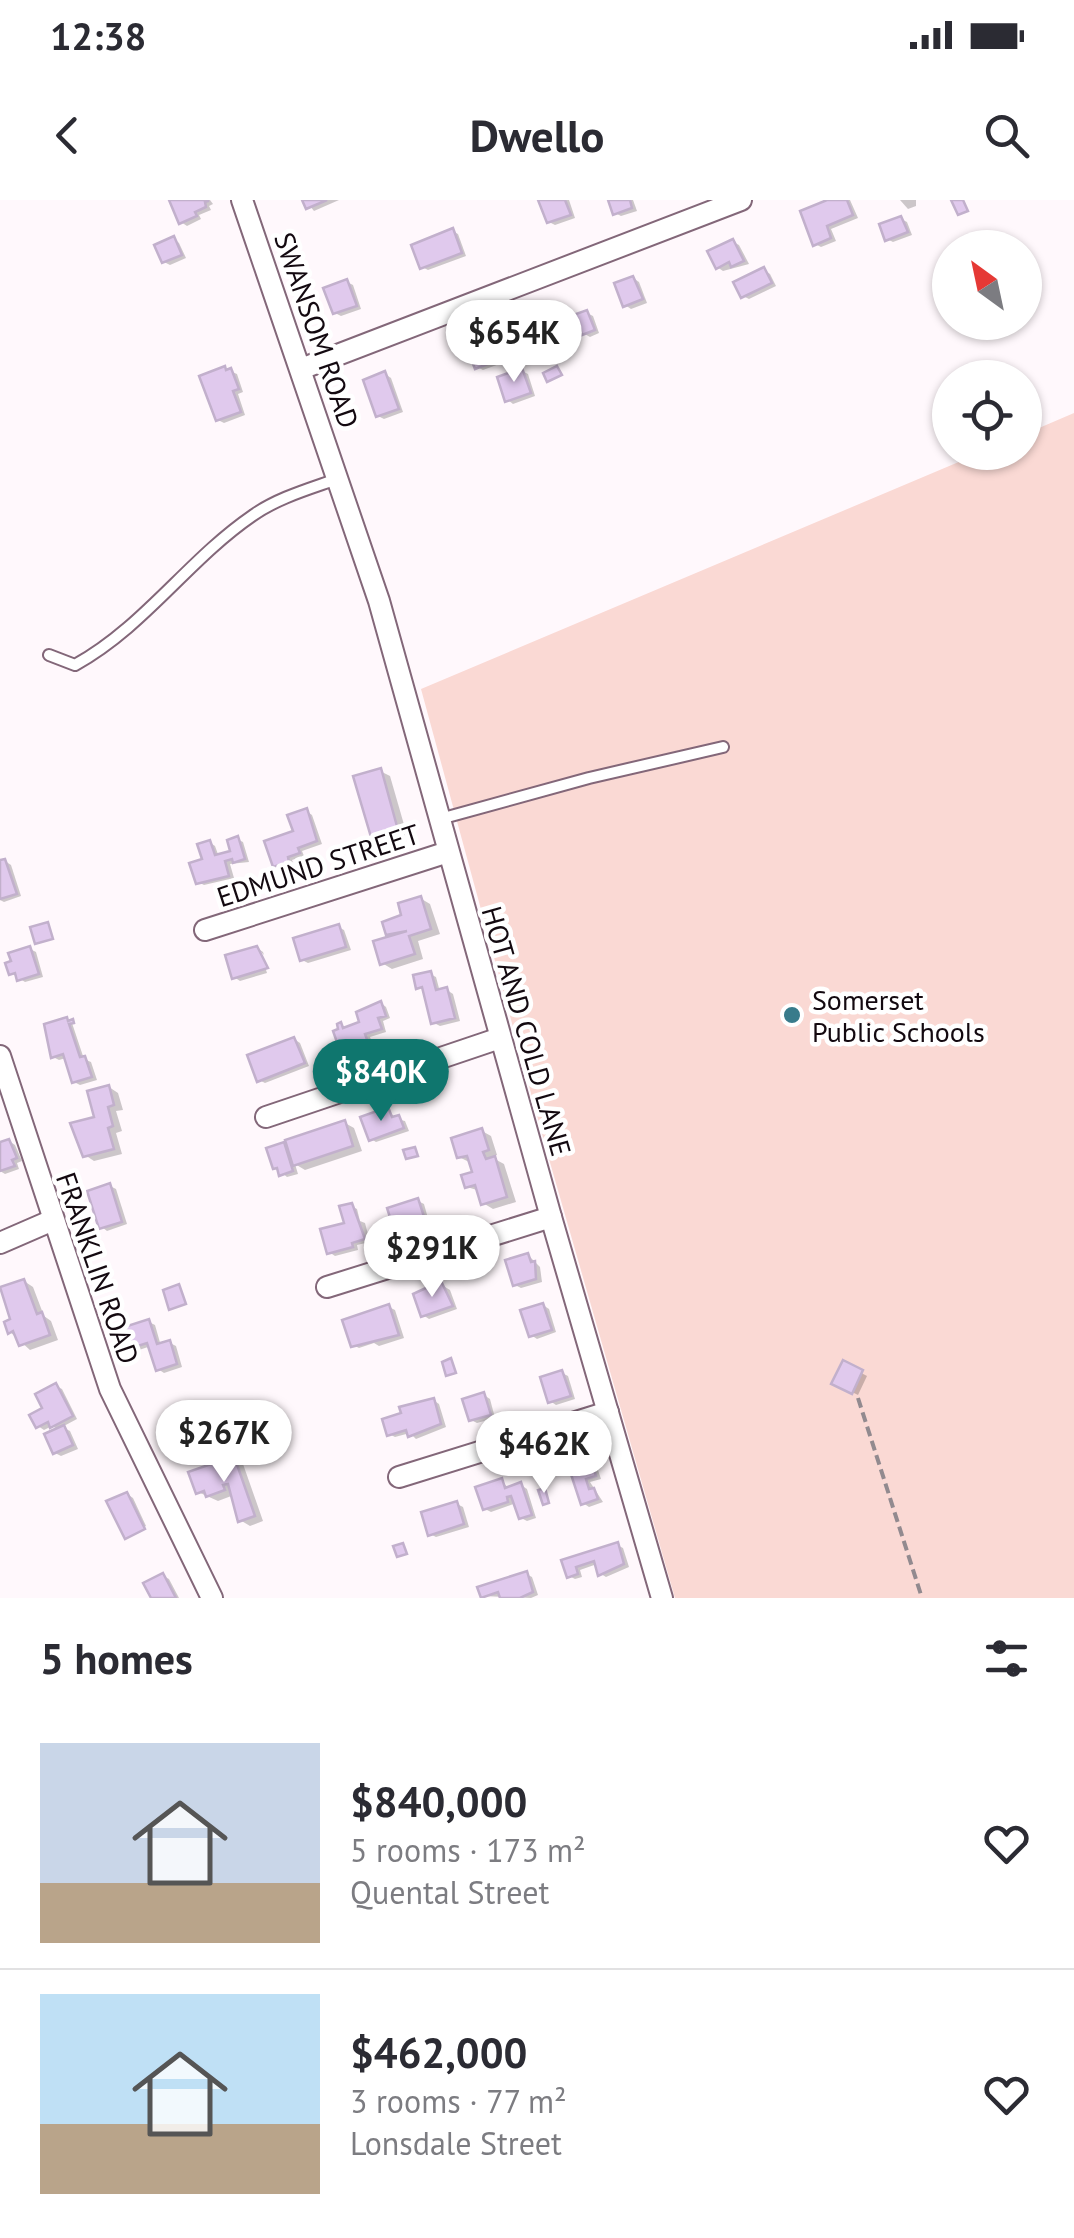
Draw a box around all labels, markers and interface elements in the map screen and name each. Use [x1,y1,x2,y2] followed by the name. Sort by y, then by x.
[50,11,146,60] text: 12:38
[470,106,604,164] text: Dwello
[40,108,95,163] icon: back
[979,108,1034,163] icon: search
[266,227,368,433] street label: SWANSOM ROAD
[932,230,1042,340] north arrow
[932,230,1042,470] map controls
[444,300,584,385] pin: $654K
[468,311,560,353] text: $654K
[932,360,1042,470] button: locate
[212,815,424,915] street label: EDMUND STREET
[474,902,580,1160] street label: HOT AND COLD LANE
[812,981,985,1050] place label: Somerset Public Schools
[781,1004,803,1026] marker: Somerset Public Schools
[311,1039,451,1124] pin: $840K
[335,1050,427,1092] text: $840K
[48,1167,148,1369] street label: FRANKLIN ROAD
[362,1215,502,1300] pin: $291K
[386,1226,478,1268] text: $291K
[154,1400,294,1485] pin: $267K
[178,1411,270,1453] text: $267K
[474,1411,614,1496] pin: $462K
[498,1422,590,1464] text: $462K
[40,1631,193,1686] text: 5 homes
[979,1631,1034,1686] icon: filters
[350,1774,527,1829] text: $840,000
[120,1783,240,1903] icon: home
[979,1816,1034,1871] icon: heart
[350,1829,586,1871] text: 5 rooms · 173 m²
[350,1871,549,1913] text: Quental Street
[350,2025,527,2080] text: $462,000
[120,2034,240,2154] icon: home
[979,2067,1034,2122] icon: heart
[350,2080,567,2122] text: 3 rooms · 77 m²
[350,2122,562,2164] text: Lonsdale Street

